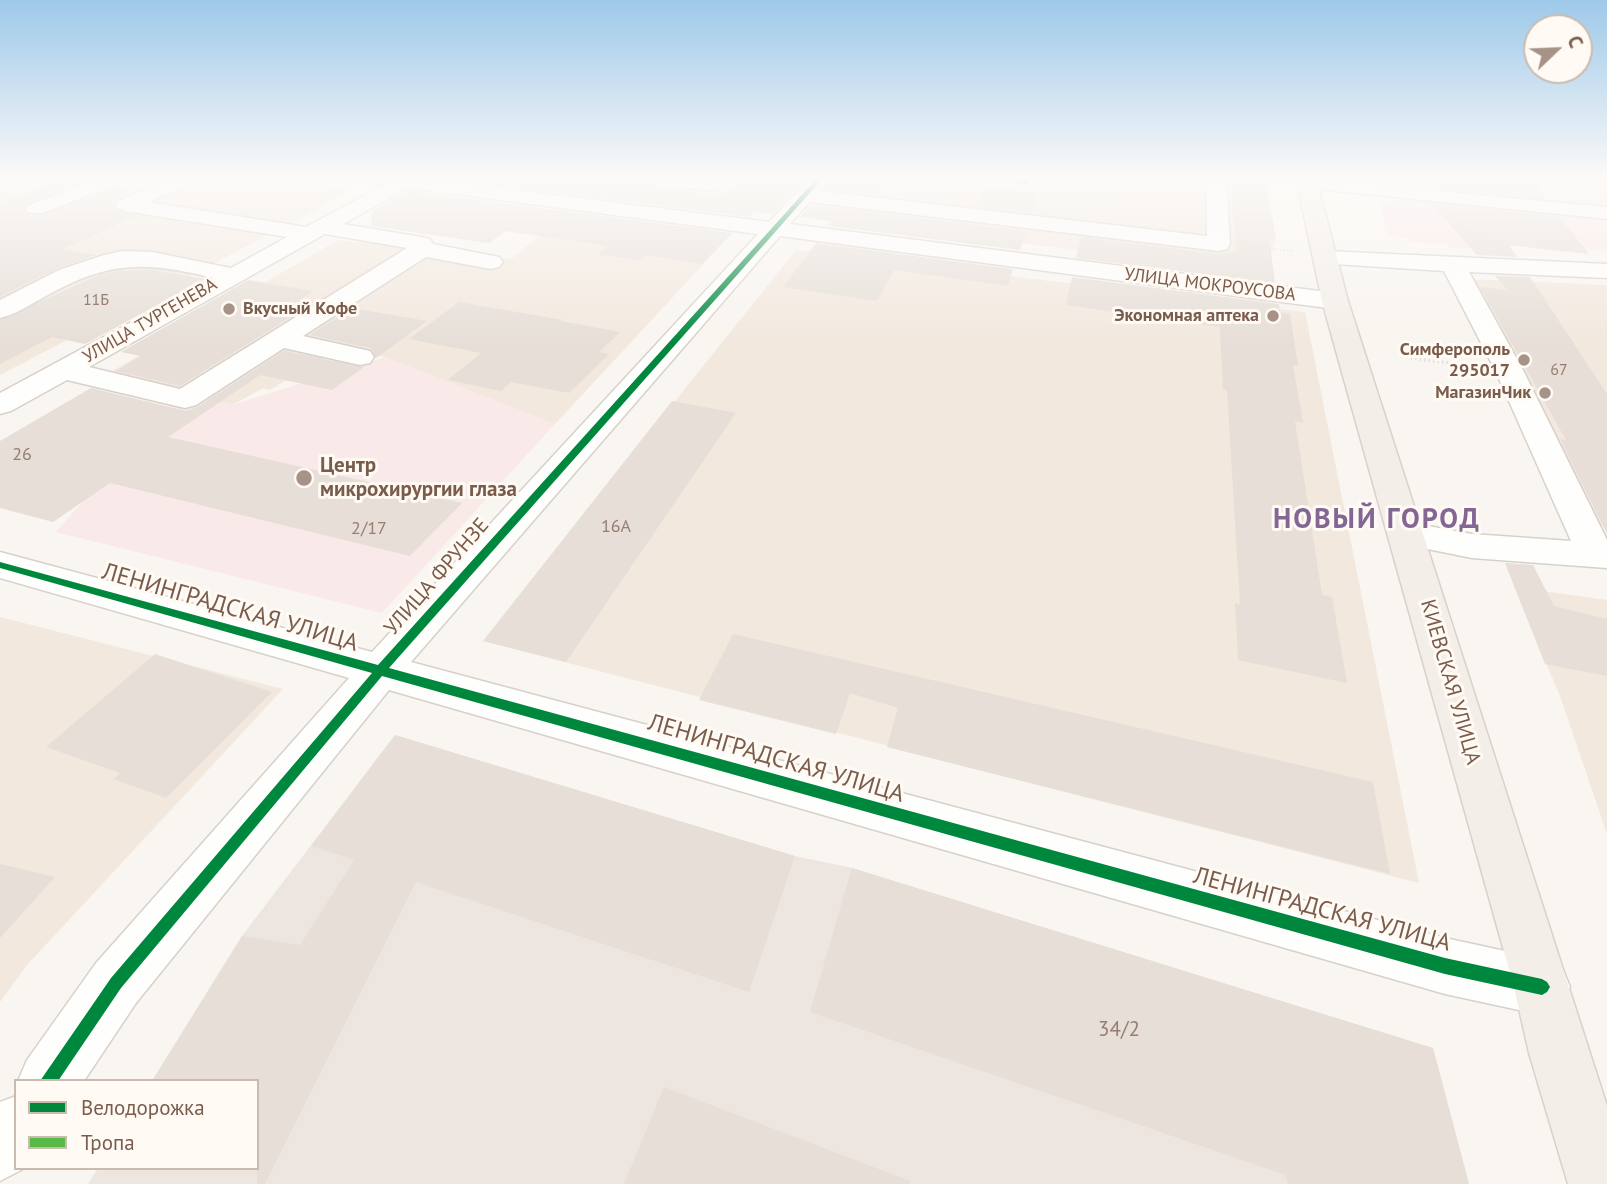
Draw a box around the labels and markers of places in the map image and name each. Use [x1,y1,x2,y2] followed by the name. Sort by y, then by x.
[243,298,357,320] place label: Вкусный Кофе
[221,301,237,317] marker: Вкусный Кофе
[1114,305,1259,327] place label: Экономная аптека
[1265,308,1281,324] marker: Экономная аптека
[1400,339,1510,382] place label: Симферополь 295017
[1516,352,1532,368] marker: Симферополь 295017
[1435,382,1531,404] place label: МагазинЧик
[1537,385,1553,401] marker: МагазинЧик
[320,453,517,503] place label: Центр микрохирургии глаза
[294,468,314,488] marker: Центр микрохирургии глаза

